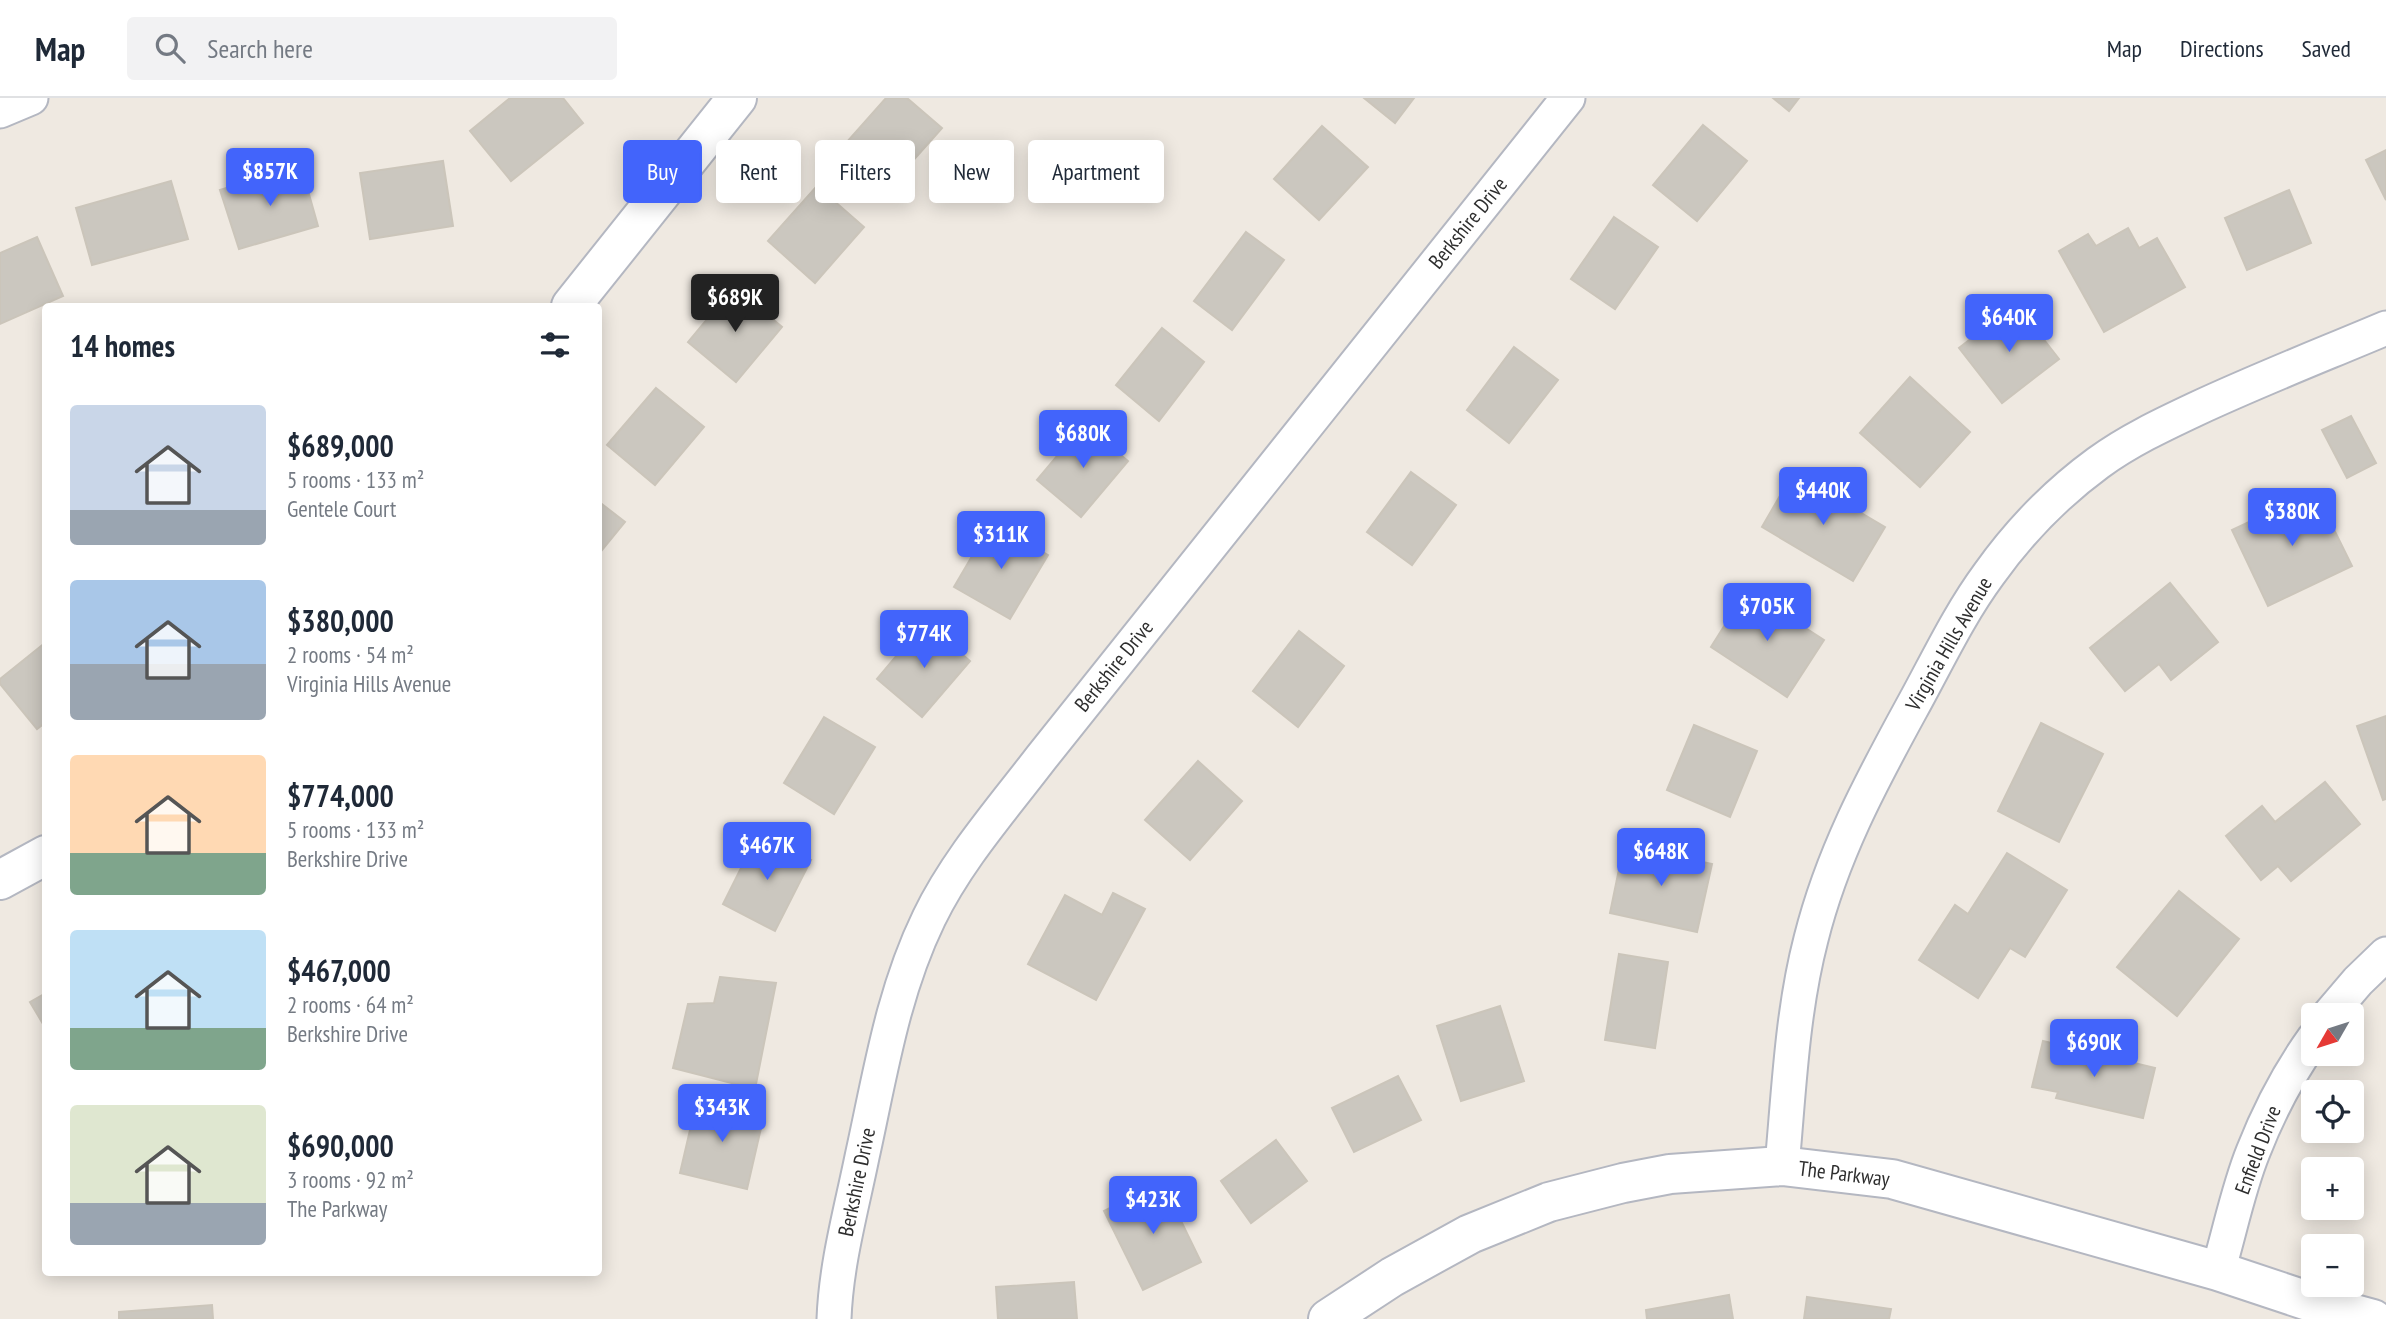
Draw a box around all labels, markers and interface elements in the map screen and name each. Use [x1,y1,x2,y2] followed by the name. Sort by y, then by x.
[127,17,617,80] search box
[35,27,85,70] text: Map
[151,29,189,67] icon: search
[207,32,313,65] text: Search here
[2107,33,2142,64] text: Map
[2180,33,2264,64] text: Directions
[2302,33,2351,64] text: Saved
[623,140,702,203] chip: Buy
[716,140,801,203] chip: Rent
[815,140,915,203] chip: Filters
[929,140,1014,203] chip: New
[1028,140,1164,203] chip: Apartment
[221,148,319,208] pin: $857K
[242,156,298,185] text: $857K
[1422,171,1513,274] street label: Berkshire Drive
[686,274,784,334] pin: $689K
[707,282,763,311] text: $689K
[1960,294,2058,354] pin: $640K
[1981,302,2037,331] text: $640K
[70,326,175,365] text: 14 homes
[536,326,574,364] icon: filters
[1034,410,1132,470] pin: $680K
[1055,418,1111,447] text: $680K
[287,426,394,465] text: $689,000
[126,433,210,517] icon: home
[287,465,424,494] text: 5 rooms · 133 m²
[1774,468,1872,527] pin: $440K
[1795,475,1851,504] text: $440K
[2243,489,2341,548] pin: $380K
[287,494,396,523] text: Gentele Court
[2264,496,2320,525] text: $380K
[952,512,1050,571] pin: $311K
[973,519,1029,548] text: $311K
[1899,572,1998,716] street label: Virginia Hills Avenue
[1718,584,1816,643] pin: $705K
[1739,591,1795,620] text: $705K
[287,601,394,640] text: $380,000
[126,608,210,692] icon: home
[875,610,973,670] pin: $774K
[1068,614,1159,717] street label: Berkshire Drive
[896,618,952,647] text: $774K
[287,640,414,669] text: 2 rooms · 54 m²
[287,669,451,698] text: Virginia Hills Avenue
[287,776,394,815] text: $774,000
[126,783,210,867] icon: home
[287,815,424,844] text: 5 rooms · 133 m²
[718,822,816,882] pin: $467K
[1612,828,1710,888] pin: $648K
[739,830,795,859] text: $467K
[1633,836,1689,865] text: $648K
[287,844,408,873] text: Berkshire Drive
[287,951,391,990] text: $467,000
[126,958,210,1042] icon: home
[287,990,414,1019] text: 2 rooms · 64 m²
[2301,1003,2364,1066] north arrow
[2301,1003,2364,1297] map controls
[287,1019,408,1048] text: Berkshire Drive
[2045,1020,2143,1079] pin: $690K
[2066,1027,2122,1056] text: $690K
[2301,1080,2364,1143] button: locate
[673,1084,771,1144] pin: $343K
[694,1092,750,1121] text: $343K
[2228,1102,2287,1198] street label: Enfield Drive
[832,1125,881,1239] street label: Berkshire Drive
[287,1126,394,1165] text: $690,000
[126,1133,210,1217] icon: home
[1797,1155,1891,1192] street label: The Parkway
[2301,1157,2364,1220] button: +
[287,1165,414,1194] text: 3 rooms · 92 m²
[1104,1176,1202,1236] pin: $423K
[1125,1184,1181,1213] text: $423K
[287,1194,387,1223] text: The Parkway
[2301,1234,2364,1297] button: −

